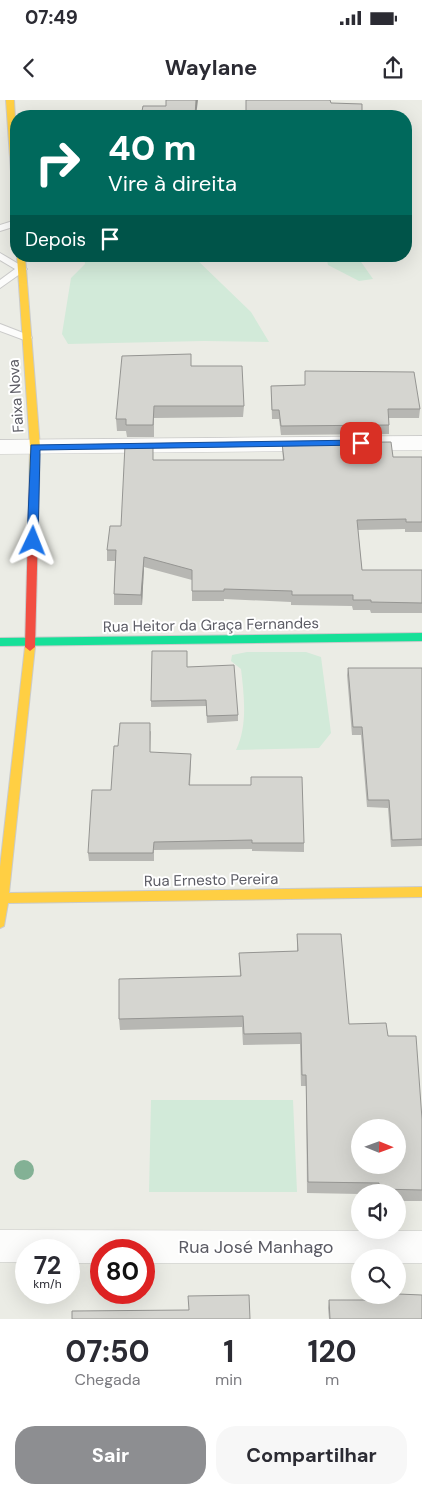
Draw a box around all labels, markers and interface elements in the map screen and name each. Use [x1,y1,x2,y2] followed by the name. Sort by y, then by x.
[25,5,78,30] text: 07:49
[165,53,257,82] text: Waylane
[15,54,43,82] icon: back
[379,54,407,82] icon: share
[108,125,197,171] text: 40 m
[25,130,90,195] icon: right
[108,169,237,198] text: Vire à direita
[96,225,124,253] icon: arrive
[25,227,86,252] text: Depois
[3,359,29,433] street label: Faixa Nova
[340,422,382,464] pin
[347,429,375,457] icon: arrive
[6,514,58,566] position arrow
[103,613,319,637] street label: Rua Heitor da Graça Fernandes
[144,869,278,891] street label: Rua Ernesto Pereira
[351,1119,406,1174] north arrow
[351,1119,406,1304] map controls
[351,1184,406,1239] button: sound
[178,1235,334,1259] street label: Rua José Manhago
[90,1239,155,1304] speed limit sign: 80
[34,1249,61,1282] text: 72
[351,1249,406,1304] button: search
[33,1276,62,1292] text: km/h
[65,1332,150,1371] text: 07:50
[223,1332,234,1371] text: 1
[308,1332,357,1371] text: 120
[74,1369,141,1390] text: Chegada
[215,1369,242,1390] text: min
[325,1369,339,1390] text: m
[15,1426,206,1484] button: Sair
[216,1426,407,1484] button: Compartilhar

